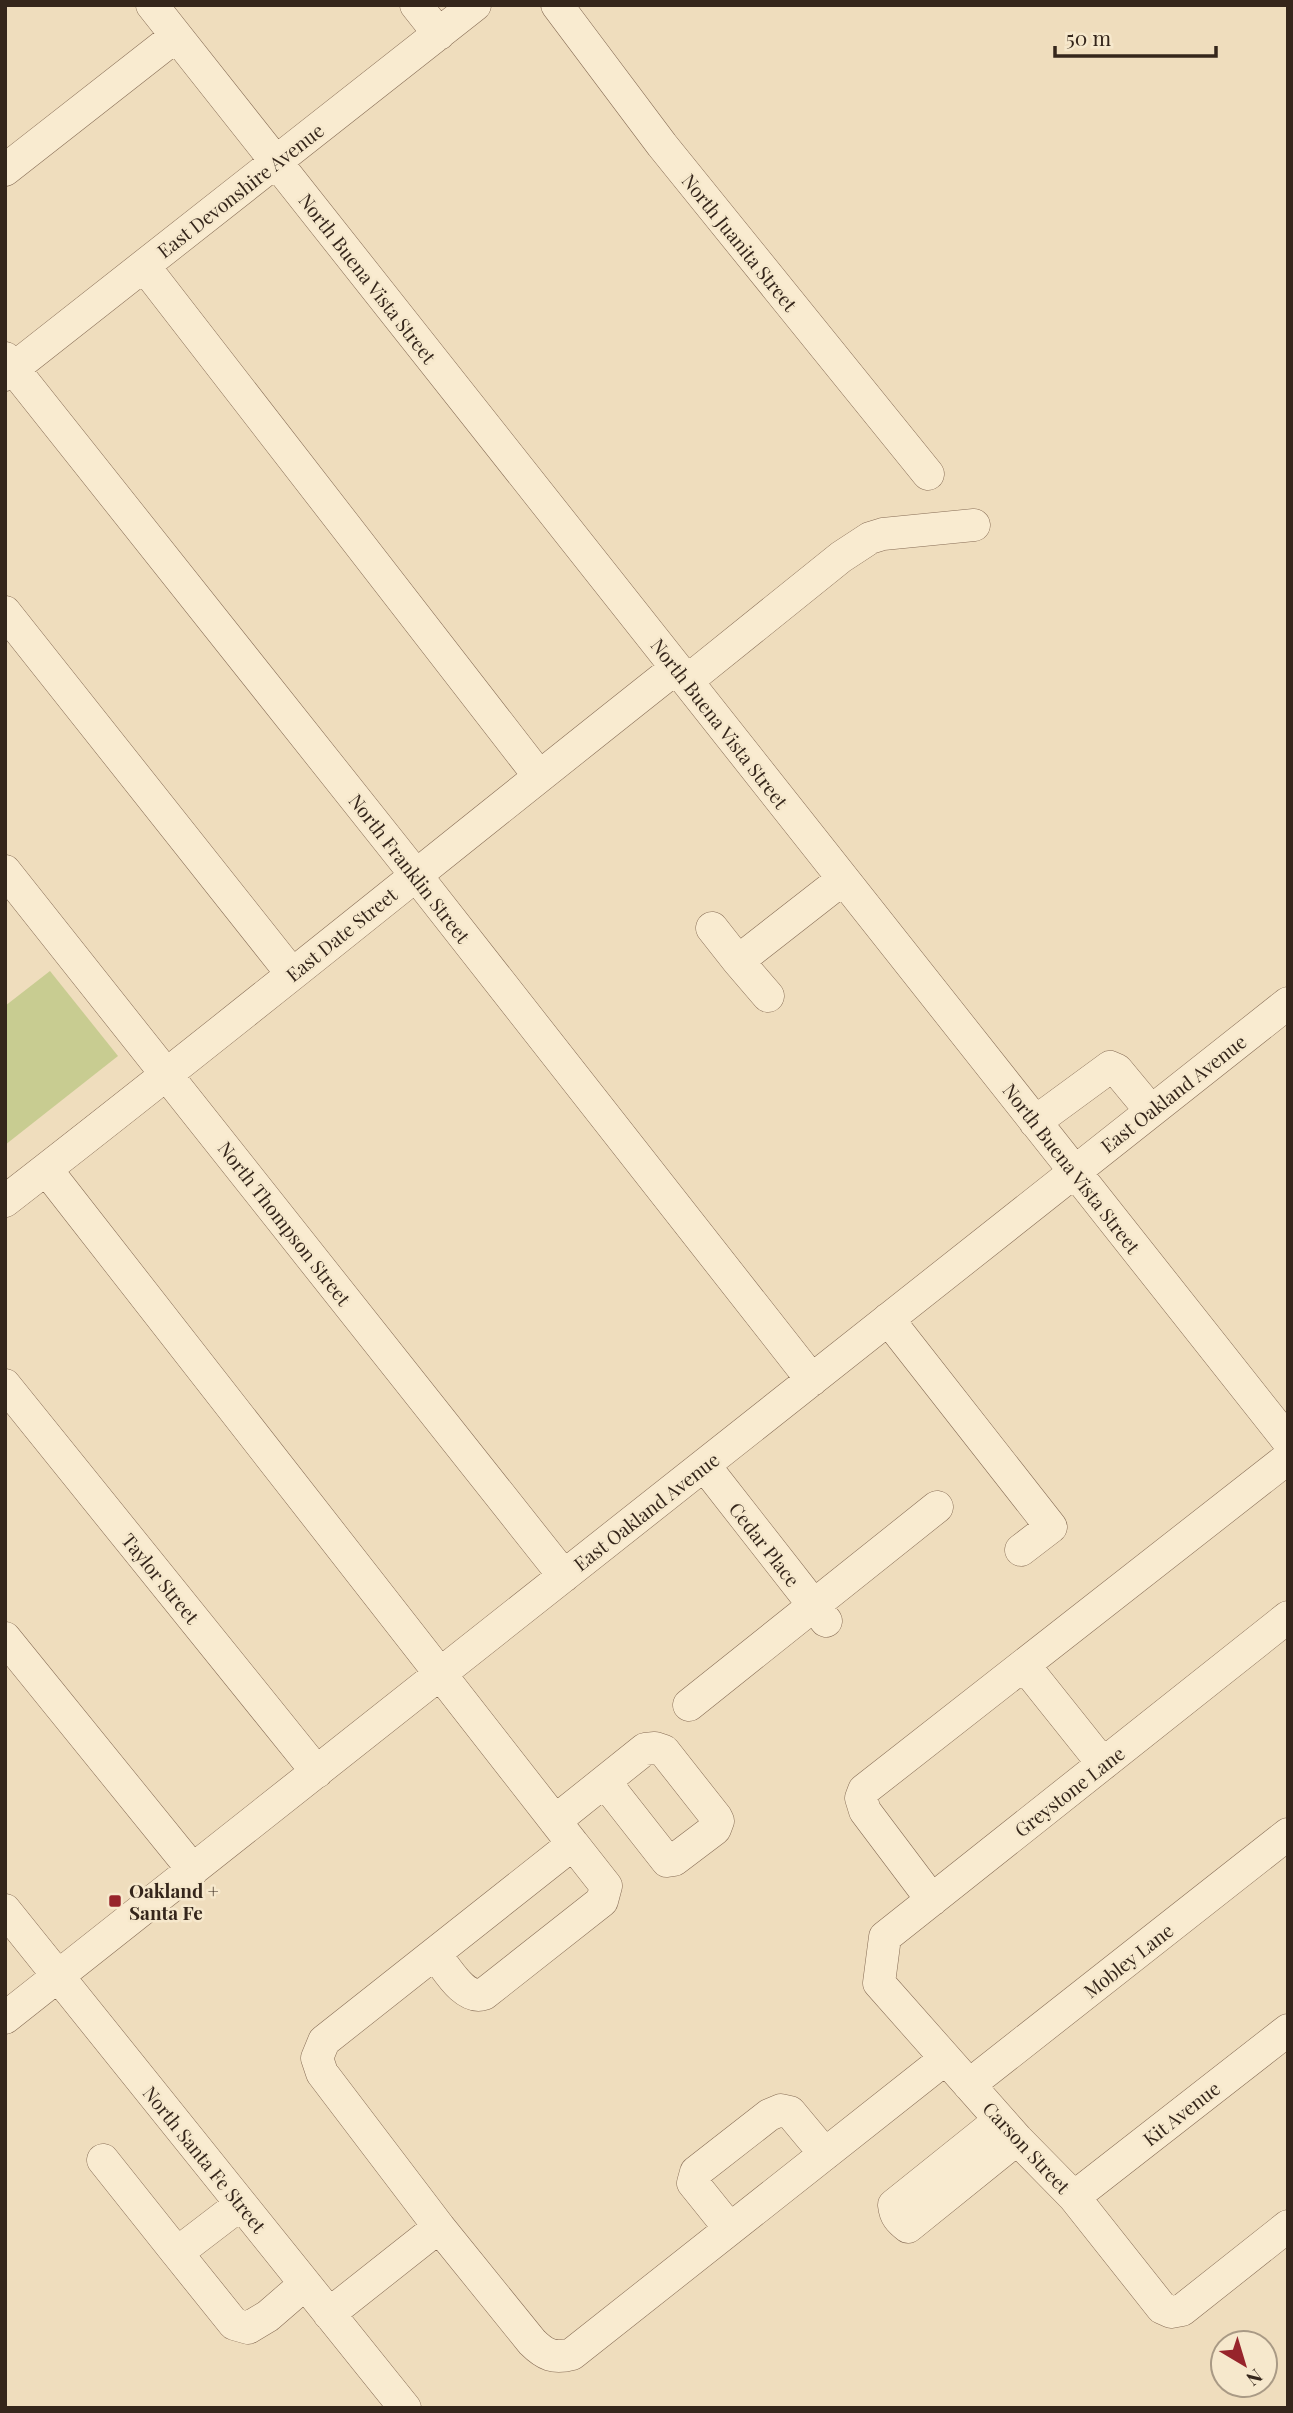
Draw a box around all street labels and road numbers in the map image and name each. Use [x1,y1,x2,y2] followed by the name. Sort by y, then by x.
[151,117,329,263] street label: East Devonshire Avenue
[677,168,804,316] street label: North Juanita Street
[293,188,443,369] street label: North Buena Vista Street
[645,633,795,814] street label: North Buena Vista Street
[344,788,477,948] street label: North Franklin Street
[280,881,402,987] street label: East Date Street
[1095,1028,1251,1158] street label: East Oakland Avenue
[997,1078,1147,1259] street label: North Buena Vista Street
[213,1136,357,1311] street label: North Thompson Street
[568,1446,724,1576] street label: East Oakland Avenue
[724,1496,806,1592] street label: Cedar Place
[116,1527,206,1629] street label: Taylor Street
[1009,1740,1129,1842] street label: Greystone Lane
[1078,1917,1178,2003] street label: Mobley Lane
[1137,2075,1225,2151] street label: Kit Avenue
[138,2080,273,2238] street label: North Santa Fe Street
[978,2095,1077,2199] street label: Carson Street

